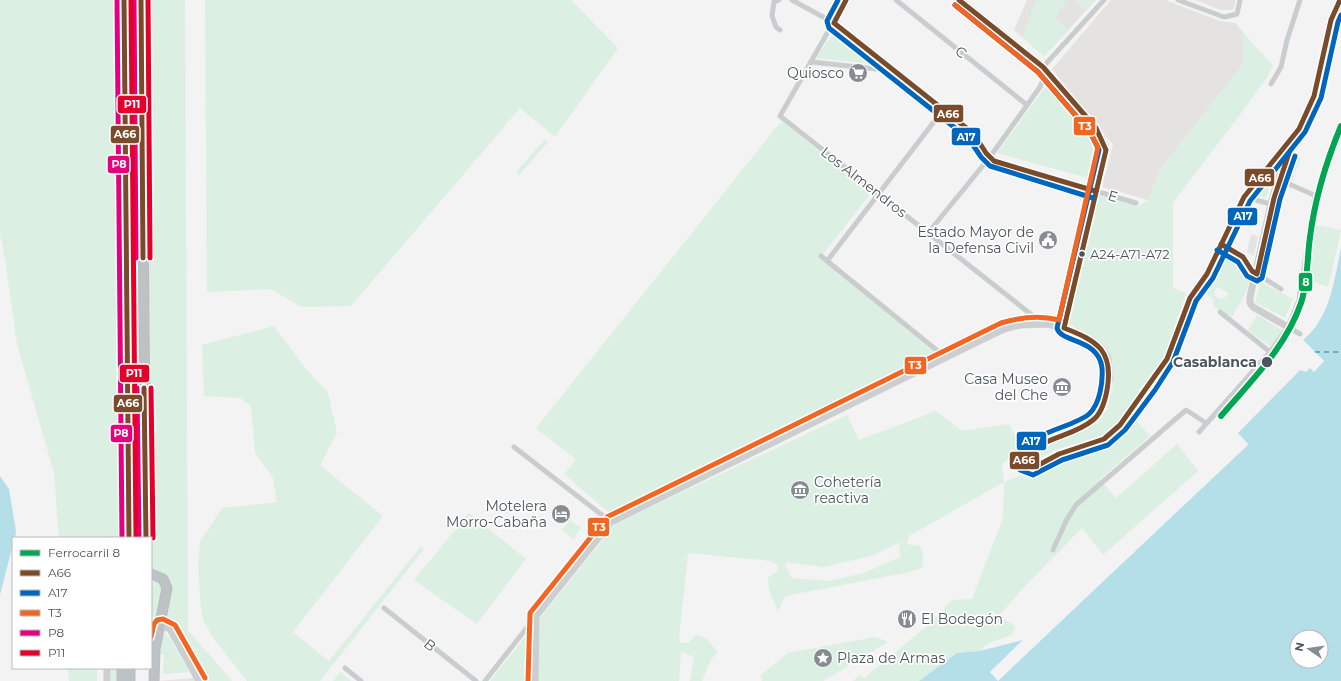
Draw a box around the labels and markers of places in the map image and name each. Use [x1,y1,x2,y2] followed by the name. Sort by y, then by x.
[847,62,869,84] supermarket icon: Quiosco
[787,64,844,82] place label: Quiosco
[918,223,1034,257] place label: Estado Mayor de la Defensa Civil
[1037,229,1059,251] public building icon: Estado Mayor de la Defensa Civil
[1090,246,1170,262] place label: A24-A71-A72
[1077,249,1087,259] marker: A24-A71-A72
[1173,353,1257,371] place label: Casablanca
[1260,355,1274,369] marker: Casablanca
[964,370,1048,404] place label: Casa Museo del Che
[1051,376,1073,398] museum icon: Casa Museo del Che
[814,473,882,507] place label: Cohetería reactiva
[789,479,811,501] museum icon: Cohetería reactiva
[446,497,547,531] place label: Motelera Morro-Cabaña
[550,503,572,525] hotel icon: Motelera Morro-Cabaña
[896,608,918,630] restaurant icon: El Bodegón
[921,610,1003,628] place label: El Bodegón
[812,647,834,669] place icon: Plaza de Armas
[837,649,945,667] place label: Plaza de Armas

